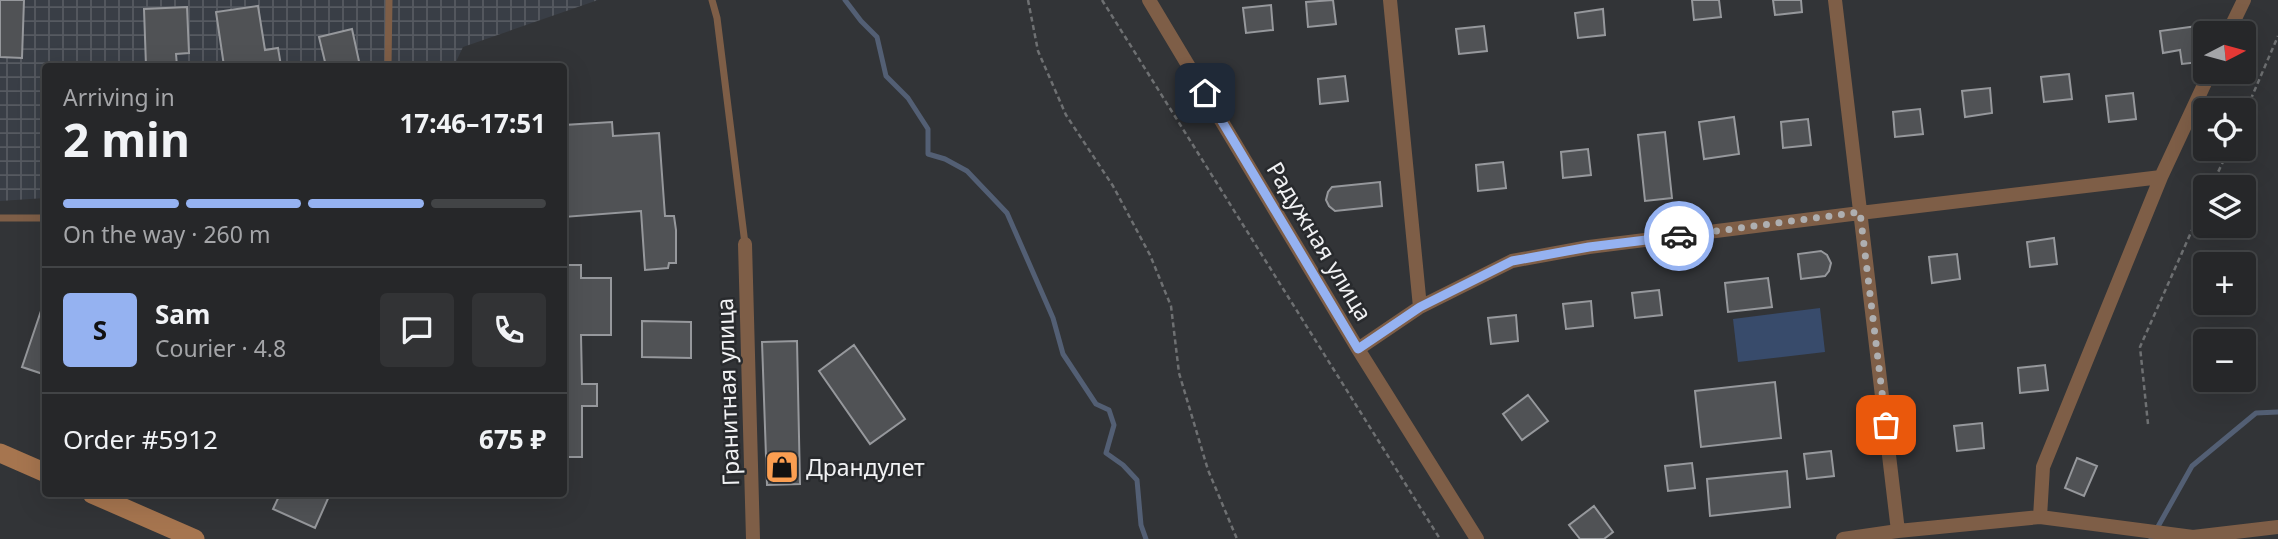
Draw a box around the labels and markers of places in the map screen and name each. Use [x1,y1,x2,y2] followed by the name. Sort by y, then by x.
[1175,63,1235,123] pin
[1856,395,1916,455] pin
[763,448,801,486] shop icon: Драндулет
[806,451,925,483] place label: Драндулет

